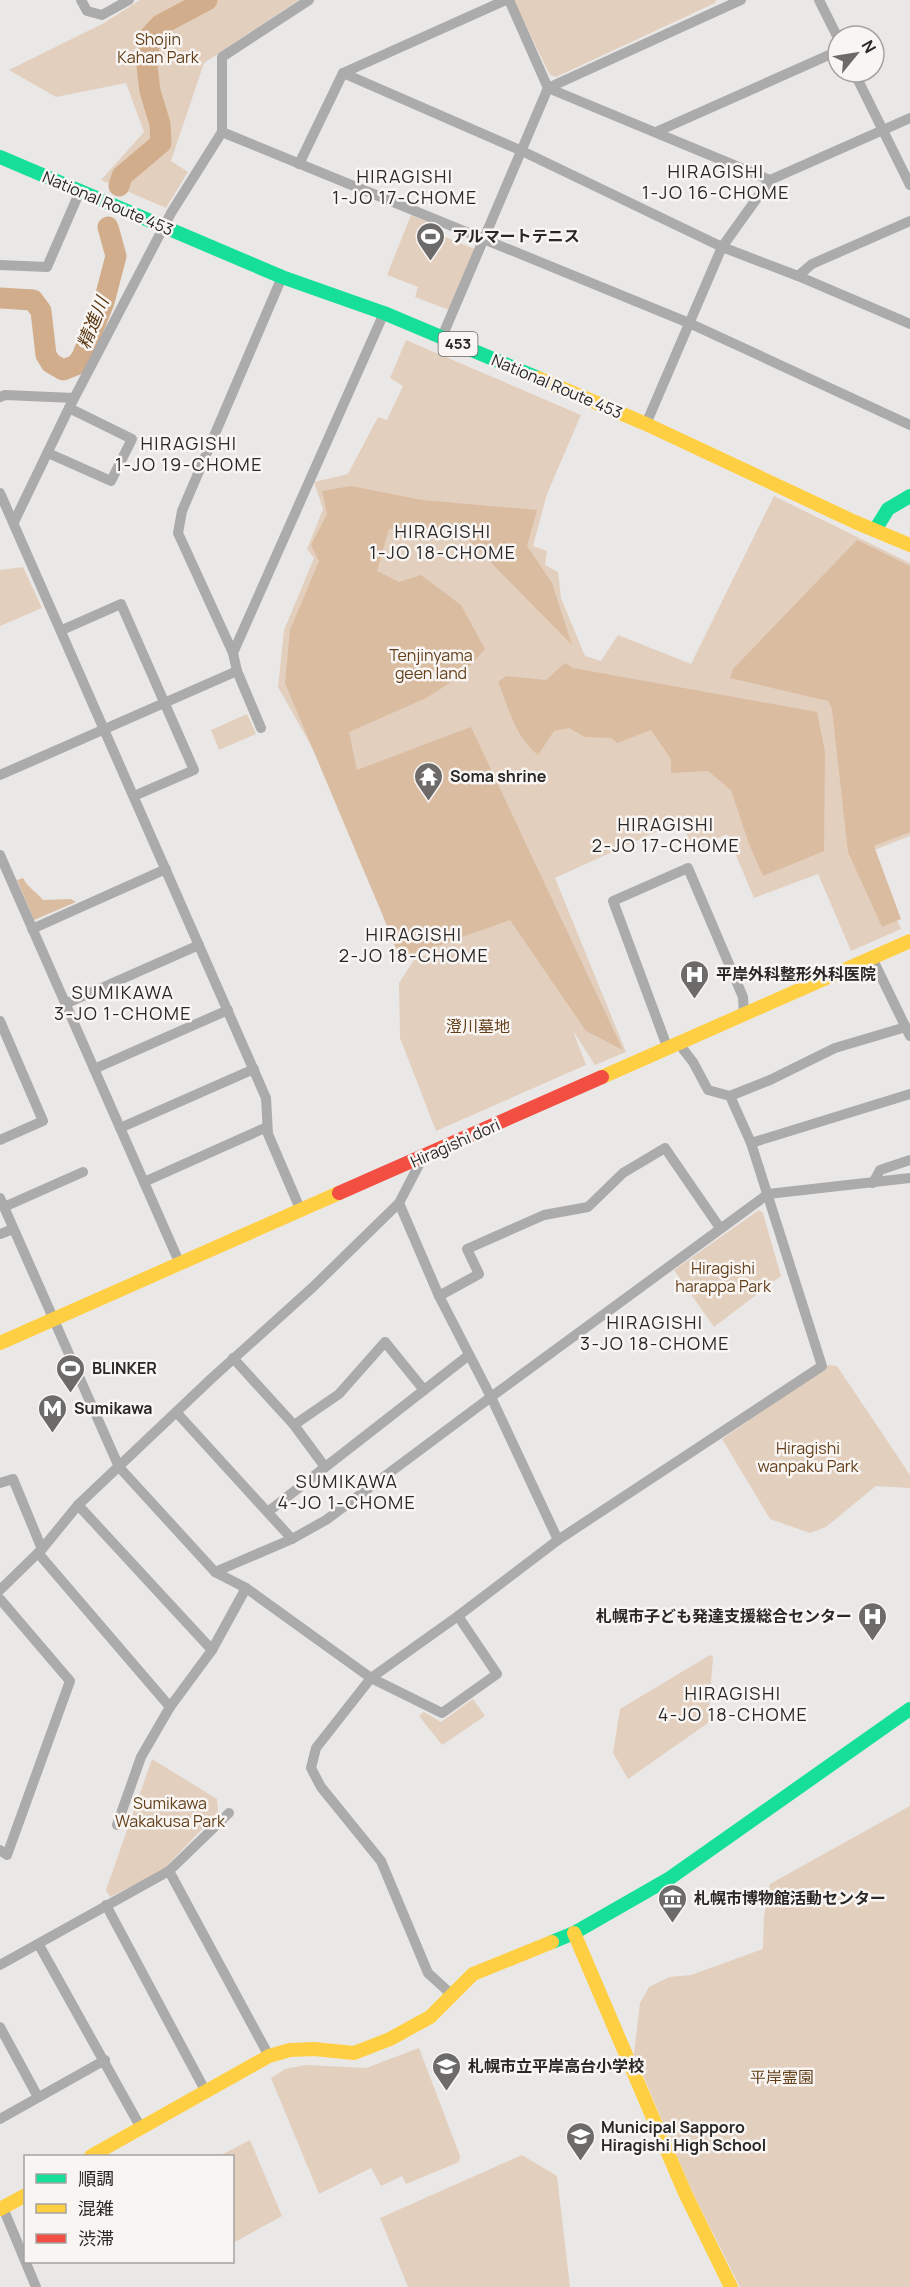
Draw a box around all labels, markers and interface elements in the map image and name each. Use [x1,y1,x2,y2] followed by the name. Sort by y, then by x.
[826,24,886,84] north arrow
[117,28,200,68] park label: Shojin Kahan Park
[857,36,881,57] text: N
[642,159,790,204] district label: HIRAGISHI 1-JO 16-CHOME
[332,164,478,209] district label: HIRAGISHI 1-JO 17-CHOME
[39,166,177,240] street label: National Route 453
[415,220,447,262] sports icon: アルマートテニス
[452,225,580,247] place label: アルマートテニス
[71,291,114,352] water label: 精進川
[438,332,478,356] road number: 453
[488,349,626,423] street label: National Route 453
[115,431,263,476] district label: HIRAGISHI 1-JO 19-CHOME
[369,519,517,564] district label: HIRAGISHI 1-JO 18-CHOME
[389,644,473,684] park label: Tenjinyama geen land
[413,760,445,802] temple icon: Soma shrine
[450,765,547,787] place label: Soma shrine
[592,812,740,857] district label: HIRAGISHI 2-JO 17-CHOME
[339,922,489,967] district label: HIRAGISHI 2-JO 18-CHOME
[679,958,711,1000] hospital icon: 平岸外科整形外科医院
[716,963,876,985] place label: 平岸外科整形外科医院
[54,980,192,1025] district label: SUMIKAWA 3-JO 1-CHOME
[446,1015,510,1037] park label: 澄川墓地
[407,1114,503,1172] street label: Hiragishi dori
[675,1257,772,1297] park label: Hiragishi harappa Park
[580,1310,730,1355] district label: HIRAGISHI 3-JO 18-CHOME
[55,1352,87,1394] sports icon: BLINKER
[92,1357,157,1379] place label: BLINKER
[37,1392,69,1434] metro station icon: Sumikawa
[74,1397,152,1419] place label: Sumikawa
[757,1437,860,1477] park label: Hiragishi wanpaku Park
[278,1469,416,1514] district label: SUMIKAWA 4-JO 1-CHOME
[857,1600,889,1642] hospital icon: 札幌市子ども発達支援総合センター
[596,1605,852,1627] place label: 札幌市子ども発達支援総合センター
[658,1681,808,1726] district label: HIRAGISHI 4-JO 18-CHOME
[115,1792,226,1832] park label: Sumikawa Wakakusa Park
[657,1882,689,1924] museum icon: 札幌市博物館活動センター
[694,1887,886,1909] place label: 札幌市博物館活動センター
[431,2050,463,2092] school or university icon: 札幌市立平岸高台小学校
[468,2055,644,2077] place label: 札幌市立平岸高台小学校
[750,2066,814,2088] park label: 平岸霊園
[601,2116,766,2156] place label: Municipal Sapporo Hiragishi High School
[564,2120,596,2162] school or university icon: Municipal Sapporo Hiragishi High School
[24,2155,234,2263] legend
[78,2166,114,2190] text: 順調
[78,2196,114,2220] text: 混雑
[78,2226,114,2250] text: 渋滞

